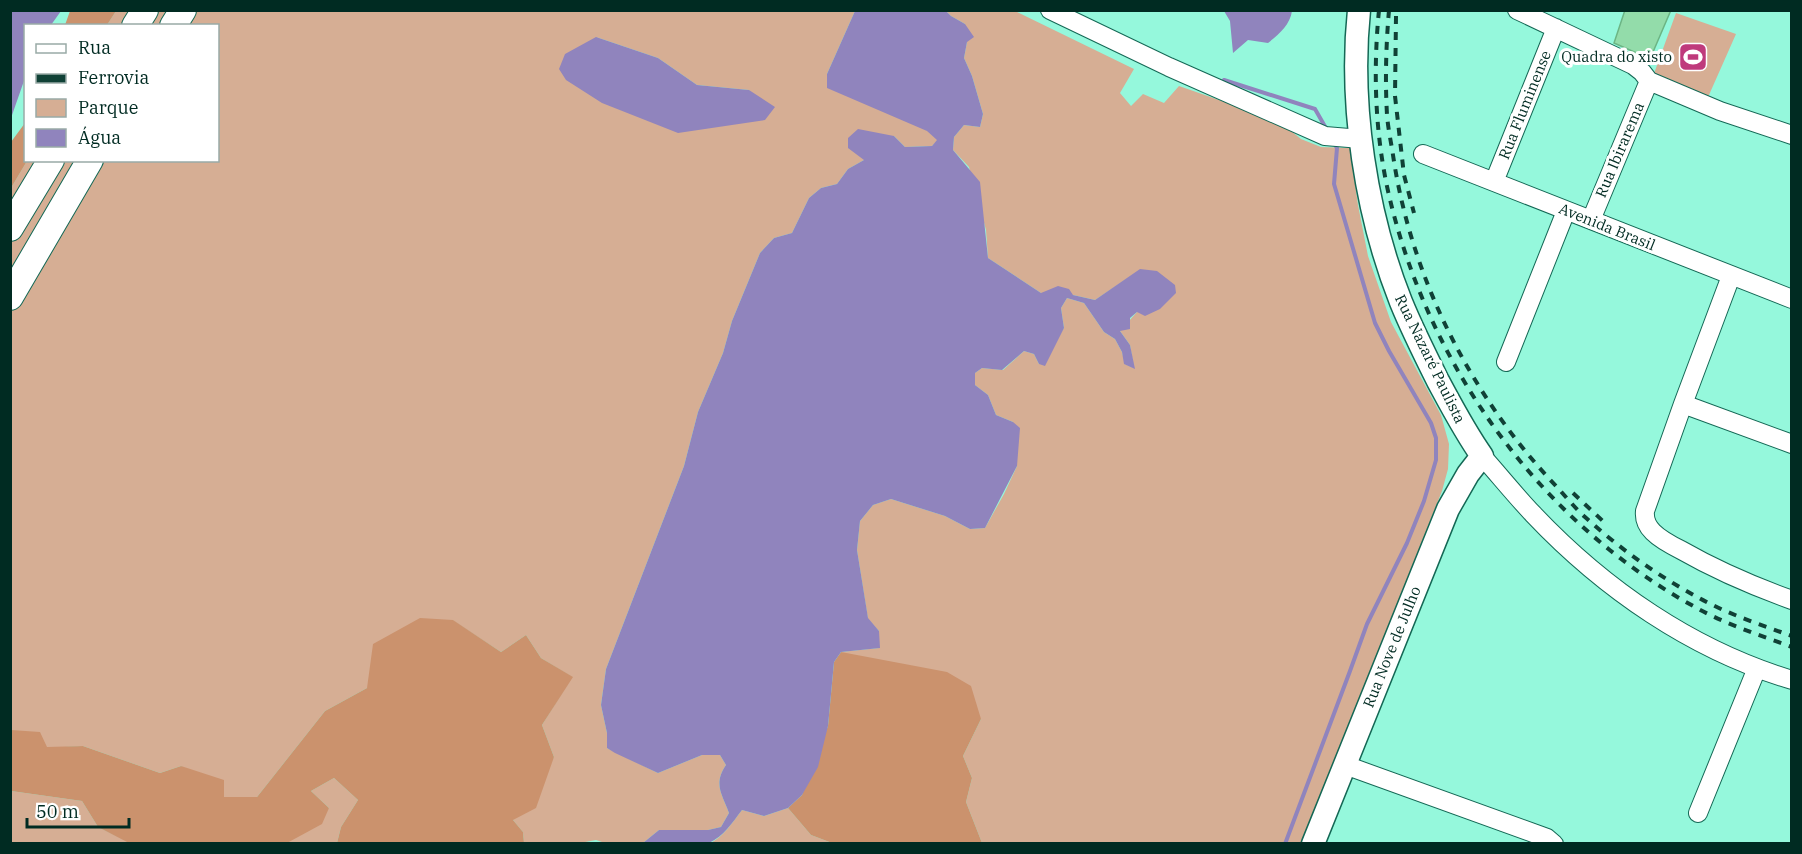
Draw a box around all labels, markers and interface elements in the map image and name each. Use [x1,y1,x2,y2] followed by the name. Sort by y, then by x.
[24,24,219,162] legend
[78,36,111,59] text: Rua
[1677,41,1709,73] sports icon: Quadra do xisto
[1561,47,1672,66] place label: Quadra do xisto
[1494,48,1555,162] street label: Rua Fluminense
[78,66,149,89] text: Ferrovia
[78,96,138,119] text: Parque
[1591,99,1648,200] street label: Rua Ibirarema
[78,126,121,149] text: Água
[1556,199,1658,255] street label: Avenida Brasil
[1391,291,1470,426] street label: Rua Nazaré Paulista
[1359,583,1425,710] street label: Rua Nove de Julho
[27,791,129,829] scale bar
[36,800,79,823] text: 50 m

